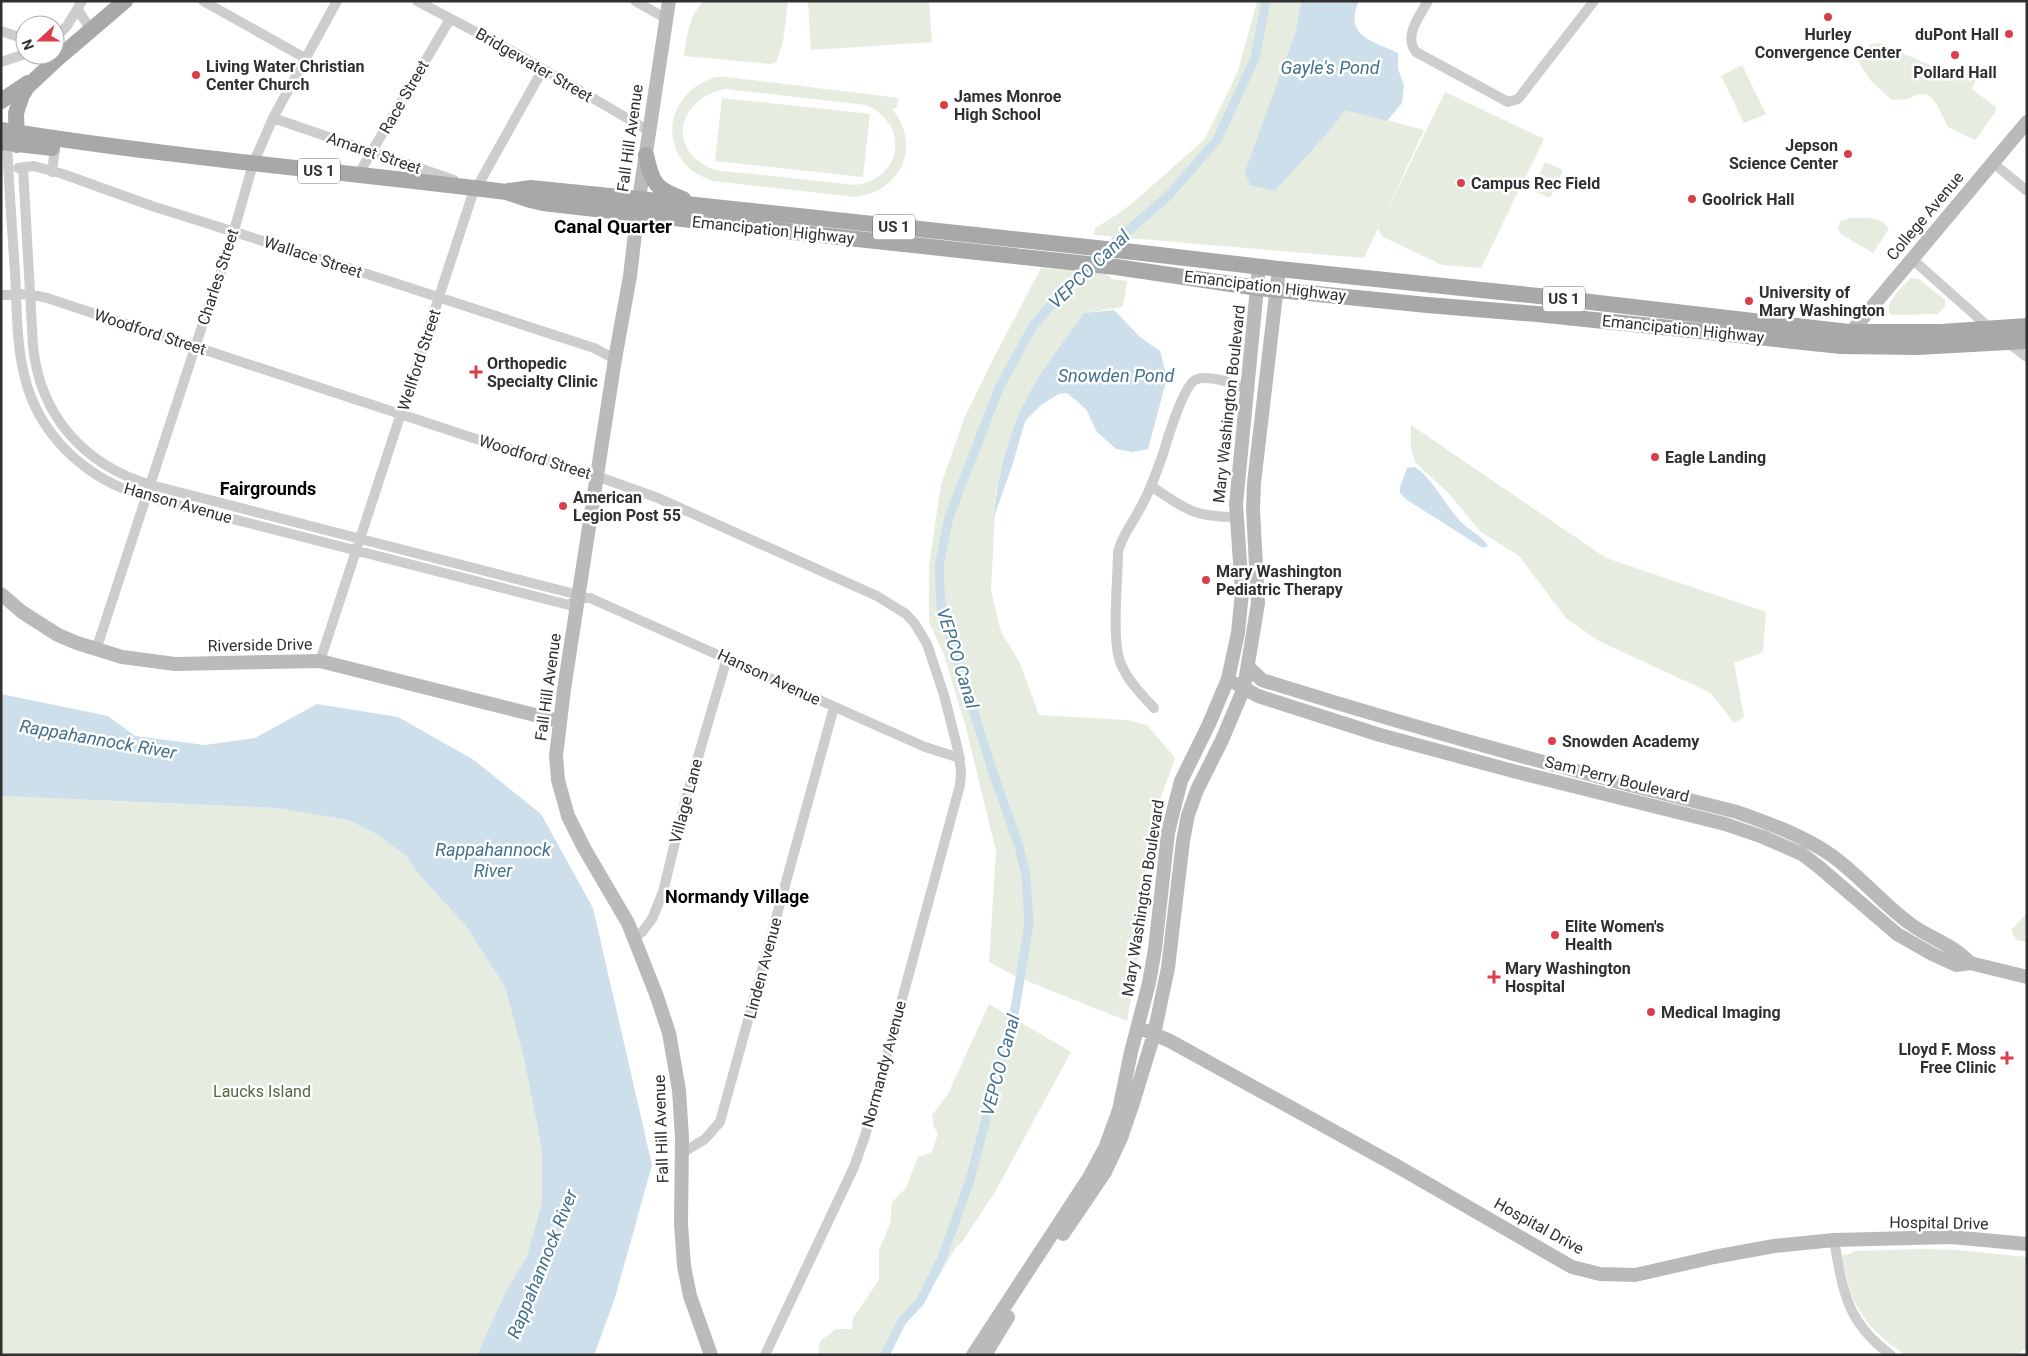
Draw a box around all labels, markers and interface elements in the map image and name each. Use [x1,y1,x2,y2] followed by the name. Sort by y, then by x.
[1822,11,1834,23] marker: Hurley Convergence Center
[15,15,65,65] north arrow
[472,24,596,106] street label: Bridgewater Street
[1755,25,1901,62] place label: Hurley Convergence Center
[1915,25,1999,44] place label: duPont Hall
[2003,28,2015,40] marker: duPont Hall
[19,37,37,52] text: N
[1949,49,1961,61] marker: Pollard Hall
[206,57,364,94] place label: Living Water Christian Center Church
[375,57,433,137] street label: Race Street
[1280,57,1381,78] water label: Gayle's Pond
[1913,63,1997,82] place label: Pollard Hall
[190,69,202,81] marker: Living Water Christian Center Church
[613,83,647,193] street label: Fall Hill Avenue
[954,87,1062,124] place label: James Monroe High School
[938,99,950,111] marker: James Monroe High School
[324,128,424,178] street label: Amaret Street
[1729,136,1838,173] place label: Jepson Science Center
[1842,148,1854,160] marker: Jepson Science Center
[298,158,340,184] road number: US 1
[1883,168,1967,264] street label: College Avenue
[1471,174,1600,193] place label: Campus Rec Field
[1455,177,1467,189] marker: Campus Rec Field
[1702,190,1794,209] place label: Goolrick Hall
[1686,193,1698,205] marker: Goolrick Hall
[691,212,855,248] street label: Emancipation Highway
[873,214,915,240] road number: US 1
[554,215,672,238] district label: Canal Quarter
[1044,225,1134,313] water label: VEPCO Canal
[193,226,243,328] street label: Charles Street
[261,232,365,282] street label: Wallace Street
[1183,267,1347,305] street label: Emancipation Highway
[1759,283,1885,320] place label: University of Mary Washington
[1543,286,1585,312] road number: US 1
[1743,295,1755,307] marker: University of Mary Washington
[1209,304,1249,504] street label: Mary Washington Boulevard
[92,305,208,359] street label: Woodford Street
[394,307,444,413] street label: Wellford Street
[1601,311,1765,347] street label: Emancipation Highway
[487,354,598,391] place label: Orthopedic Specialty Clinic
[469,365,483,379] marker: Orthopedic Specialty Clinic
[1058,365,1175,386] water label: Snowden Pond
[477,431,593,483] street label: Woodford Street
[1665,448,1766,467] place label: Eagle Landing
[1649,451,1661,463] marker: Eagle Landing
[220,478,316,499] district label: Fairgrounds
[122,479,234,527] street label: Hanson Avenue
[573,488,681,525] place label: American Legion Post 55
[557,500,569,512] marker: American Legion Post 55
[1216,562,1344,599] place label: Mary Washington Pediatric Therapy
[1200,574,1212,586] marker: Mary Washington Pediatric Therapy
[933,605,983,712] water label: VEPCO Canal
[531,632,565,742] street label: Fall Hill Avenue
[207,635,313,655] street label: Riverside Drive
[714,645,824,709] street label: Hanson Avenue
[18,715,179,763] water label: Rappahannock River
[1562,732,1700,751] place label: Snowden Academy
[1546,735,1558,747] marker: Snowden Academy
[1543,752,1691,806] street label: Sam Perry Boulevard
[666,757,706,845] street label: Village Lane
[1118,798,1168,998] street label: Mary Washington Boulevard
[435,839,552,881] water label: Rappahannock River
[665,886,809,907] district label: Normandy Village
[740,915,786,1021] street label: Linden Avenue
[1565,917,1664,954] place label: Elite Women's Health
[1549,929,1561,941] marker: Elite Women's Health
[1505,959,1631,996] place label: Mary Washington Hospital
[1487,970,1501,984] marker: Mary Washington Hospital
[858,999,910,1129] street label: Normandy Avenue
[1661,1003,1781,1022] place label: Medical Imaging
[1645,1006,1657,1018] marker: Medical Imaging
[976,1011,1024,1118] water label: VEPCO Canal
[1898,1040,1996,1077] place label: Lloyd F. Moss Free Clinic
[2000,1051,2014,1065] marker: Lloyd F. Moss Free Clinic
[650,1074,672,1184] street label: Fall Hill Avenue
[213,1082,311,1101] park label: Laucks Island
[503,1186,582,1341] water label: Rappahannock River
[1491,1194,1587,1258] street label: Hospital Drive
[1889,1213,1989,1233] street label: Hospital Drive

